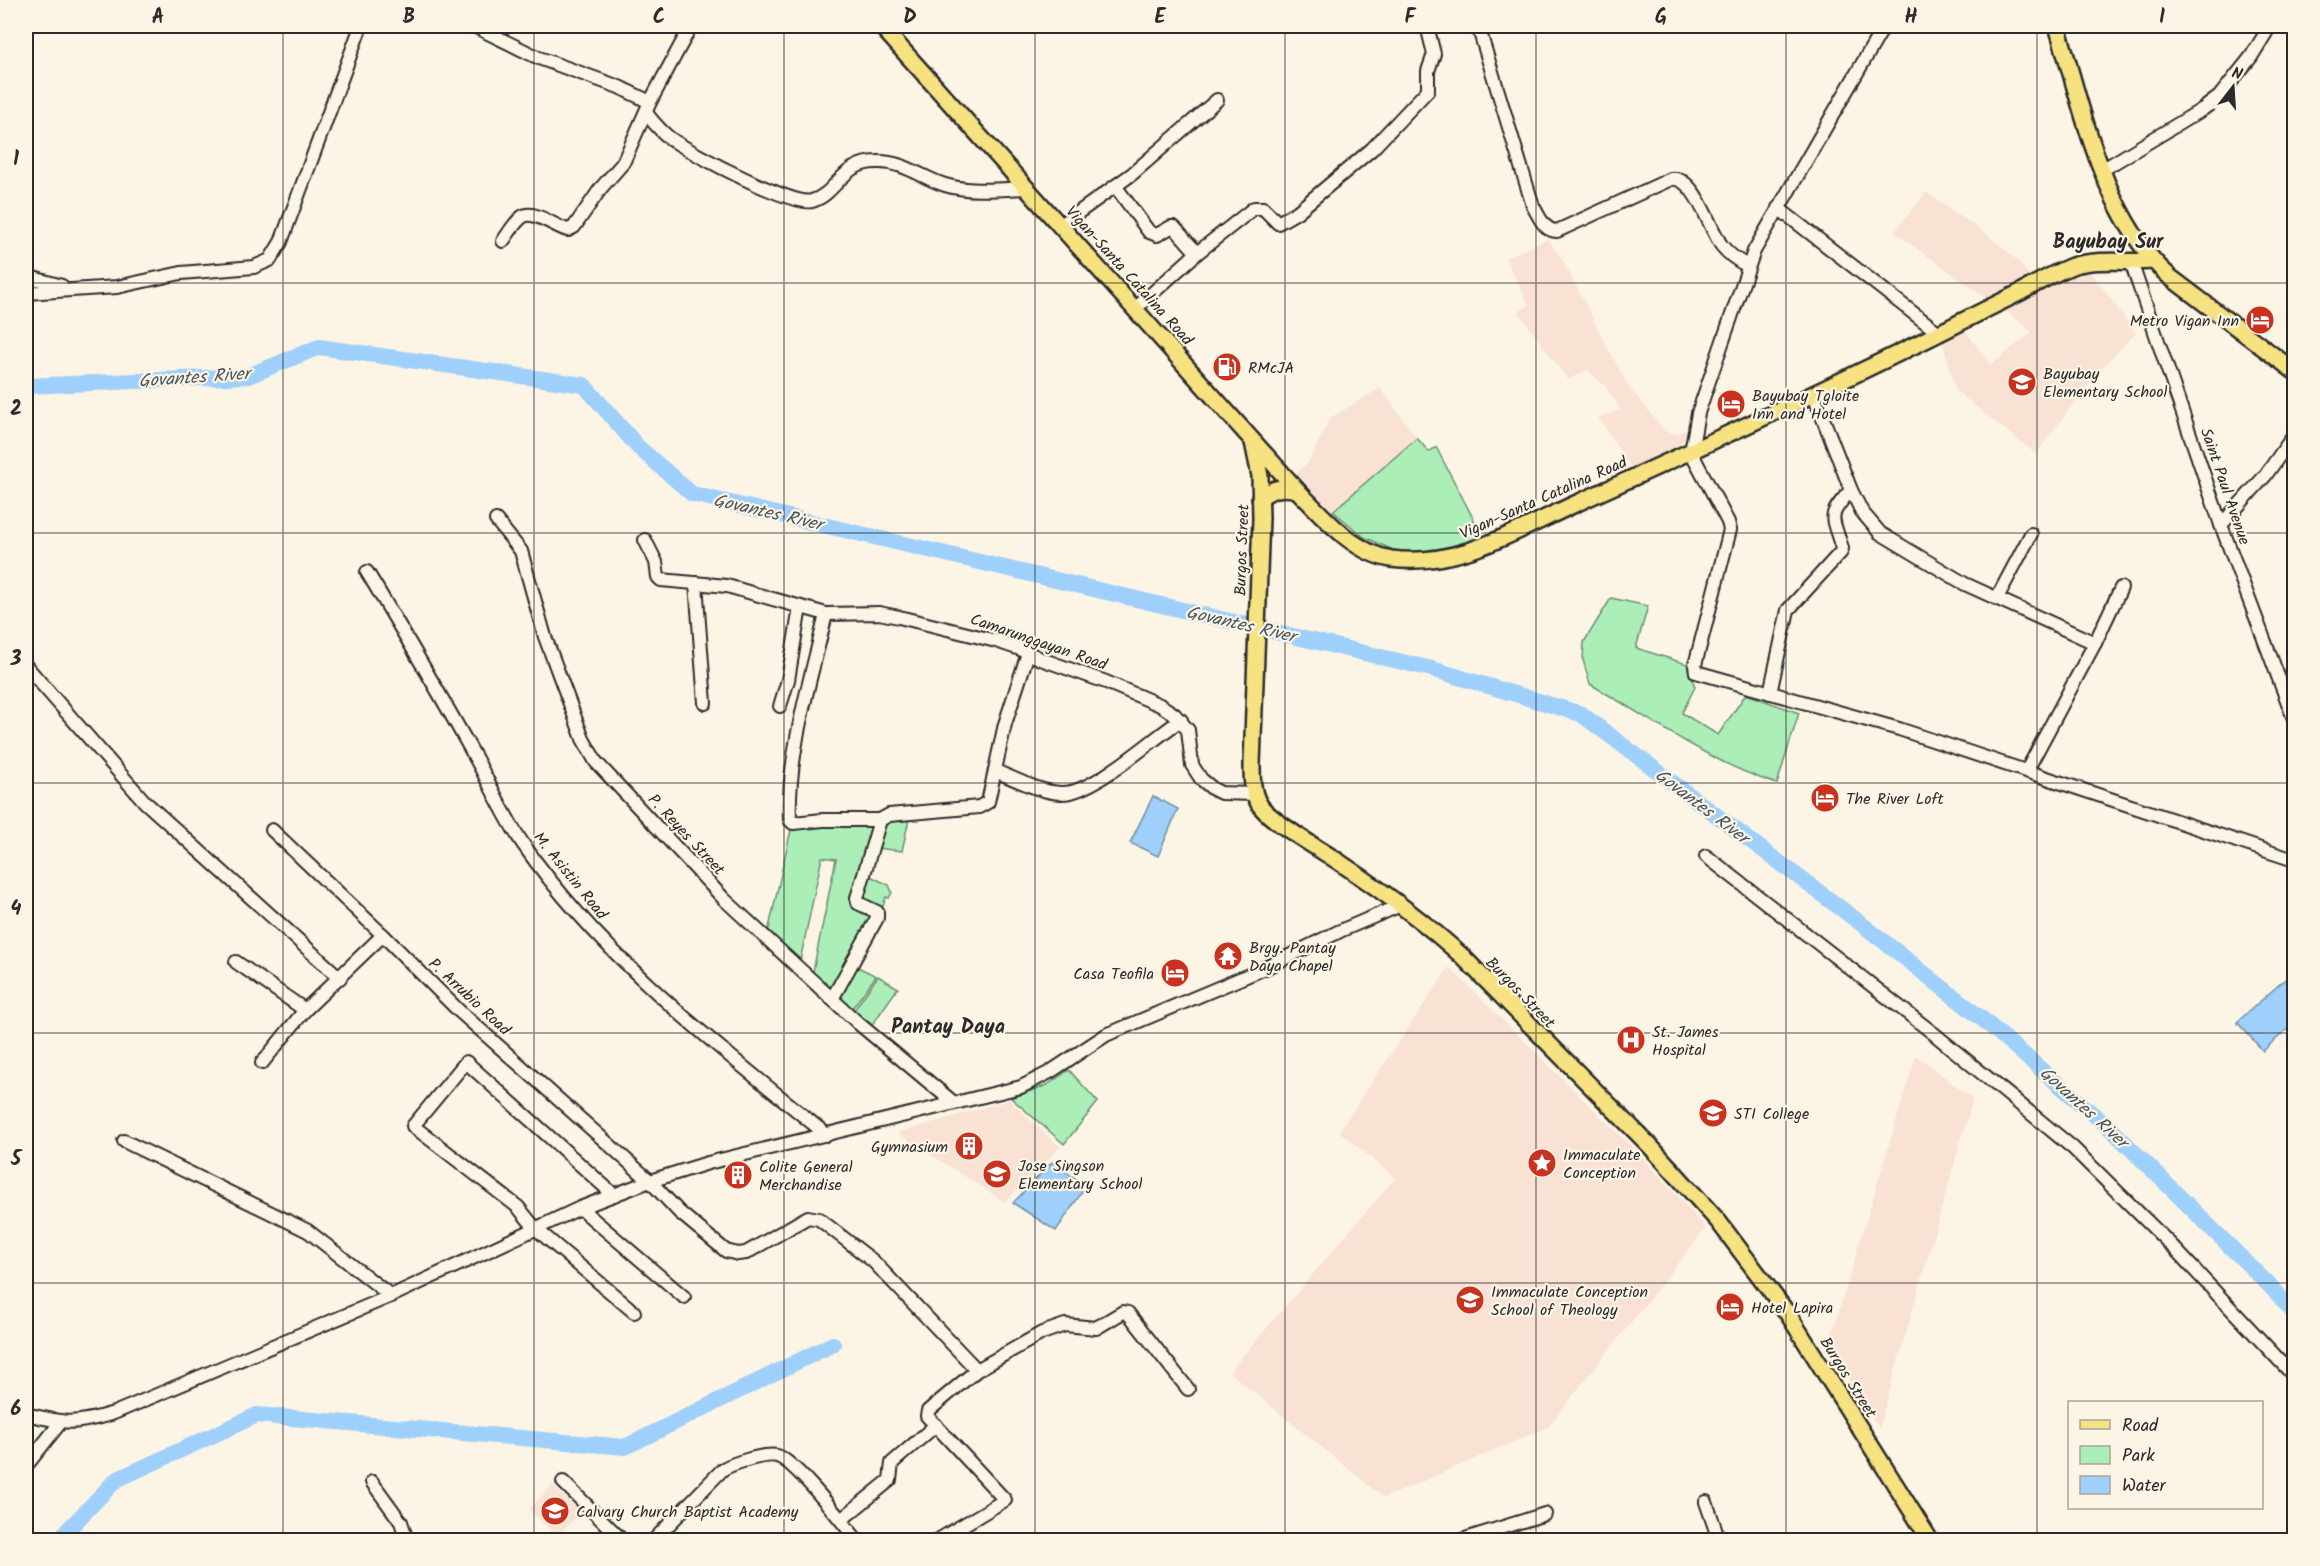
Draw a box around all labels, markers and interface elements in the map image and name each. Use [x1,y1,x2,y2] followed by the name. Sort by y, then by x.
[152,2,164,34] text: A
[403,2,415,34] text: B
[653,2,665,34] text: C
[903,2,917,34] text: D
[1154,2,1166,34] text: E
[1405,2,1417,34] text: F
[1655,2,1667,34] text: G
[1904,2,1918,34] text: H
[2159,2,2165,34] text: I
[2203,57,2263,117] north arrow
[2228,61,2245,88] text: N
[13,144,19,176] text: 1
[1059,200,1199,352] street label: Vigan-Santa Catalina Road
[2053,227,2164,259] district label: Bayubay Sur
[2244,304,2276,336] hotel icon: Metro Vigan Inn
[2130,309,2239,334] place label: Metro Vigan Inn
[1211,351,1243,383] fuel station icon: RMcJA
[1248,356,1295,381] place label: RMcJA
[138,360,255,397] water label: Govantes River
[2043,362,2168,405] place label: Bayubay Elementary School
[2006,366,2038,398] school or university icon: Bayubay Elementary School
[1752,384,1859,427] place label: Bayubay Tgloite Inn and Hotel
[1715,388,1747,420] hotel icon: Bayubay Tgloite Inn and Hotel
[10,394,22,426] text: 2
[2193,425,2256,548] street label: Saint Paul Avenue
[1456,450,1632,547] street label: Vigan-Santa Catalina Road
[710,487,829,541] water label: Govantes River
[1228,503,1257,596] street label: Burgos Street
[1183,599,1302,653] water label: Govantes River
[967,607,1111,678] street label: Camarunggayan Road
[10,644,22,676] text: 3
[1648,762,1757,855] water label: Govantes River
[1809,782,1841,814] hotel icon: The River Loft
[1846,787,1945,812] place label: The River Loft
[641,788,731,882] street label: P. Reyes Street
[526,826,614,926] street label: M. Asistin Road
[11,894,22,926] text: 4
[1249,936,1336,979] place label: Brgy. Pantay Daya Chapel
[1212,940,1244,972] temple icon: Brgy. Pantay Daya Chapel
[1479,951,1561,1035] street label: Burgos Street
[422,952,517,1043] street label: P. Arrubio Road
[1159,957,1191,989] hotel icon: Casa Teofila
[1073,962,1154,987] place label: Casa Teofila
[891,1012,1005,1044] district label: Pantay Daya
[1652,1020,1719,1063] place label: St. James Hospital
[1615,1024,1647,1056] hospital icon: St. James Hospital
[2032,1060,2137,1159] water label: Govantes River
[1697,1097,1729,1129] school or university icon: STI College
[1734,1102,1809,1127] place label: STI College
[953,1130,985,1162] building icon: Gymnasium
[871,1135,948,1160] place label: Gymnasium
[1563,1143,1641,1186] place label: Immaculate Conception
[10,1144,23,1176] text: 5
[1526,1147,1558,1179] place icon: Immaculate Conception
[1018,1154,1143,1197] place label: Jose Singson Elementary School
[759,1155,853,1198] place label: Colite General Merchandise
[981,1158,1013,1190] school or university icon: Jose Singson Elementary School
[722,1159,754,1191] building icon: Colite General Merchandise
[1491,1280,1648,1323] place label: Immaculate Conception School of Theology
[1454,1284,1486,1316] school or university icon: Immaculate Conception School of Theology
[1714,1291,1746,1323] hotel icon: Hotel Lapira
[1751,1296,1833,1321] place label: Hotel Lapira
[1813,1332,1883,1424] street label: Burgos Street
[11,1394,22,1426] text: 6
[2068,1401,2263,1509] legend
[2122,1412,2159,1441] text: Road
[2122,1442,2155,1471] text: Park
[2122,1472,2167,1501] text: Water
[539,1495,571,1527] school or university icon: Calvary Church Baptist Academy
[576,1500,799,1525] place label: Calvary Church Baptist Academy

